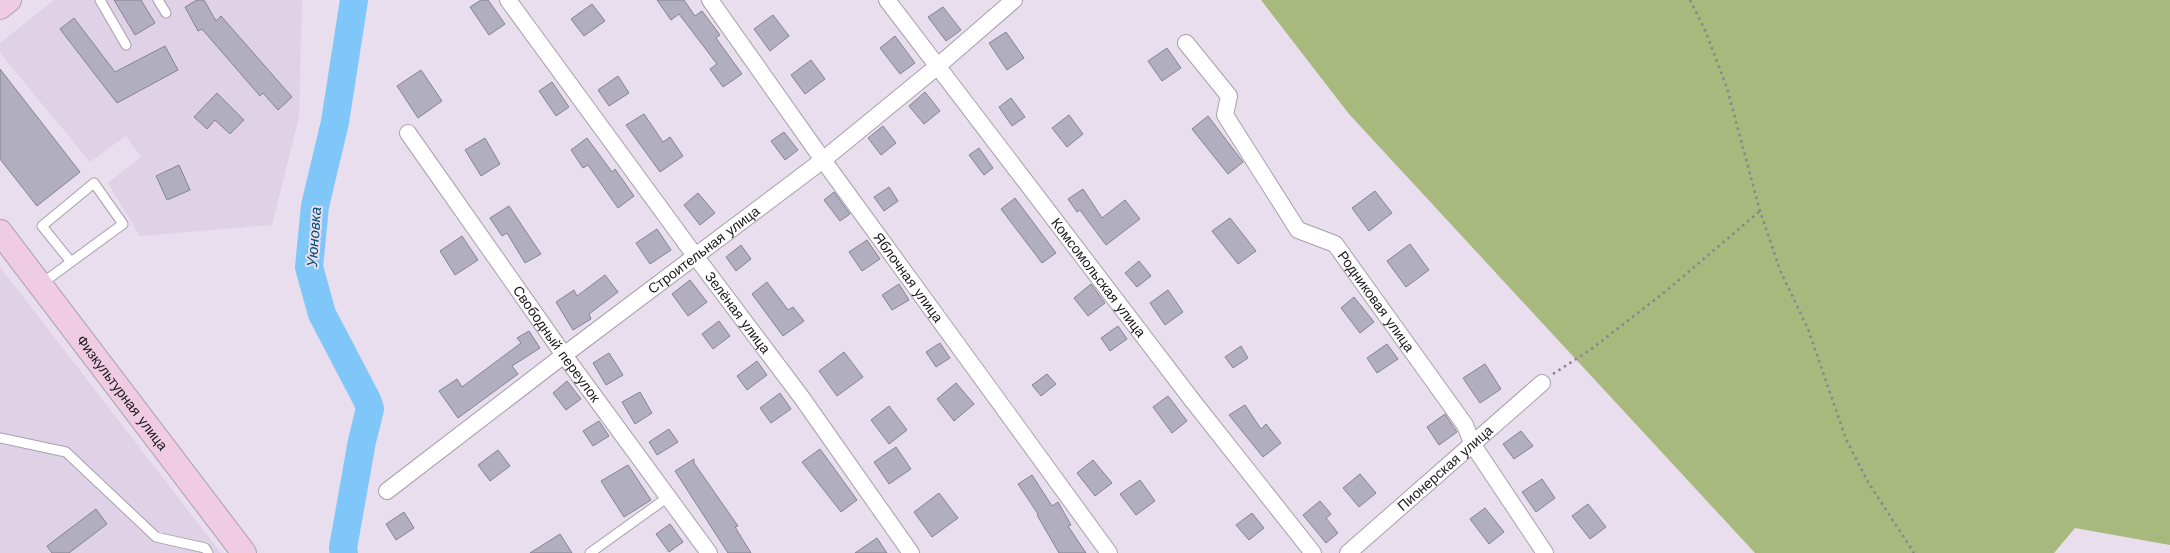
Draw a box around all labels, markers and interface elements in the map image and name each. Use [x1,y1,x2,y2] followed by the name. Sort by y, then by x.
[645,203,763,297] street label: Строительная улица
[303,206,325,269] water label: Уюновка
[1048,215,1149,340] street label: Комсомольская улица
[870,229,946,325] street label: Яблочная улица
[1335,248,1418,355] street label: Родниковая улица
[702,269,774,357] street label: Зелёная улица
[510,283,604,406] street label: Свободный переулок
[74,332,171,454] street label: Физкультурная улица
[1394,422,1496,514] street label: Пионерская улица

